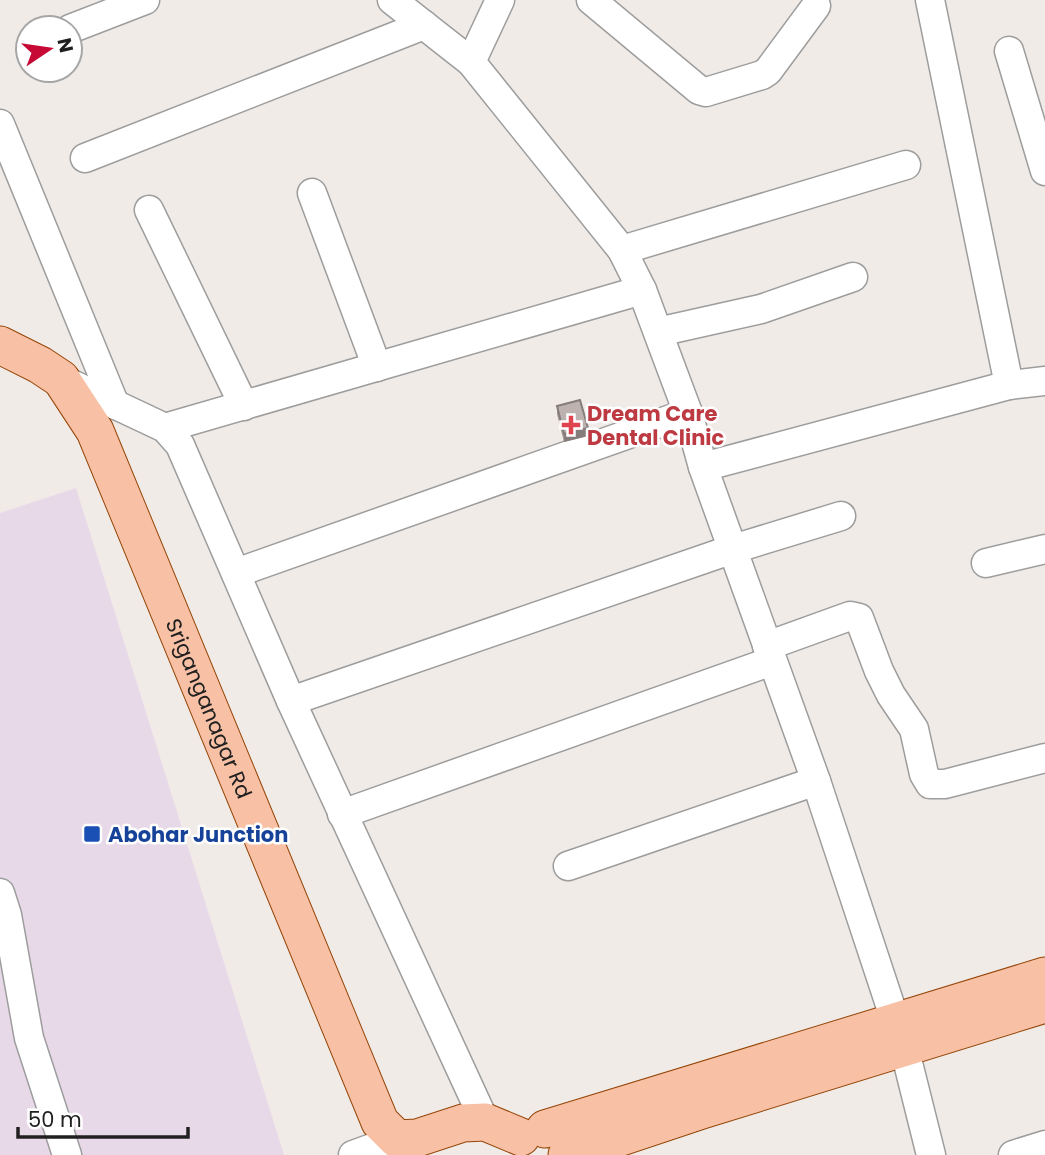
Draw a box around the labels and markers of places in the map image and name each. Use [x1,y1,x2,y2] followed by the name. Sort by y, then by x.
[587,399,725,452] place label: Dream Care Dental Clinic
[561,415,581,435] marker: Dream Care Dental Clinic
[108,820,288,849] place label: Abohar Junction
[82,824,102,844] marker: Abohar Junction

